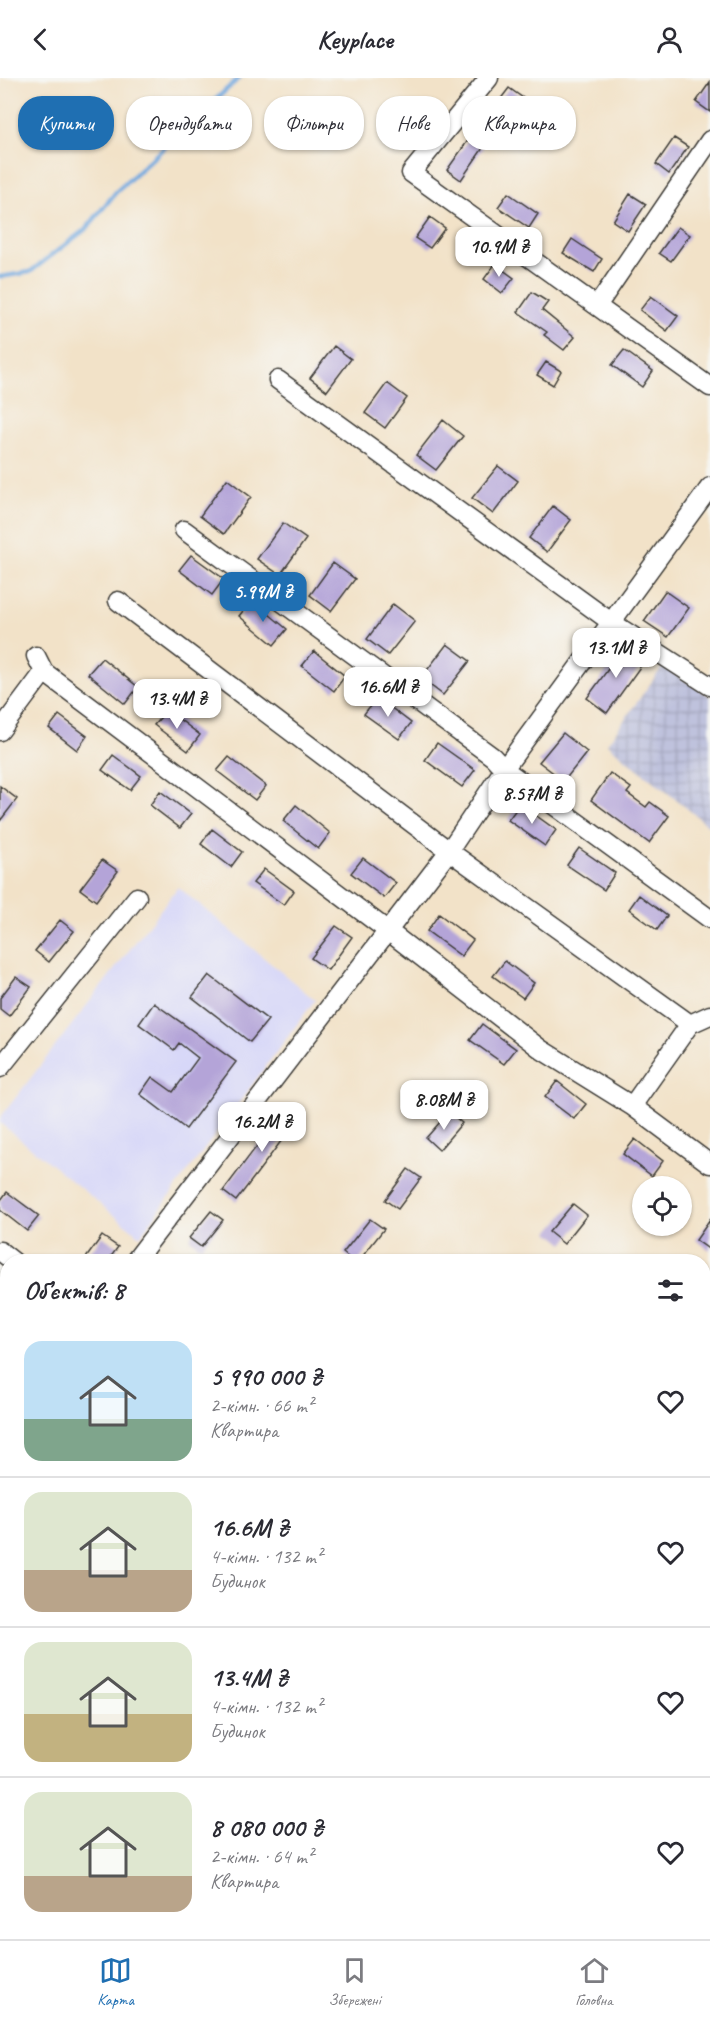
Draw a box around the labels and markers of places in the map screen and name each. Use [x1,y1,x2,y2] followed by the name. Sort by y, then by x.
[444,227,554,278] pin: 10.9M ₴
[208,572,318,623] pin: 5.99M ₴
[561,628,671,679] pin: 13.1M ₴
[333,667,443,718] pin: 16.6M ₴
[122,679,232,730] pin: 13.4M ₴
[477,774,587,825] pin: 8.57M ₴
[389,1080,499,1131] pin: 8.08M ₴
[207,1102,317,1153] pin: 16.2M ₴

